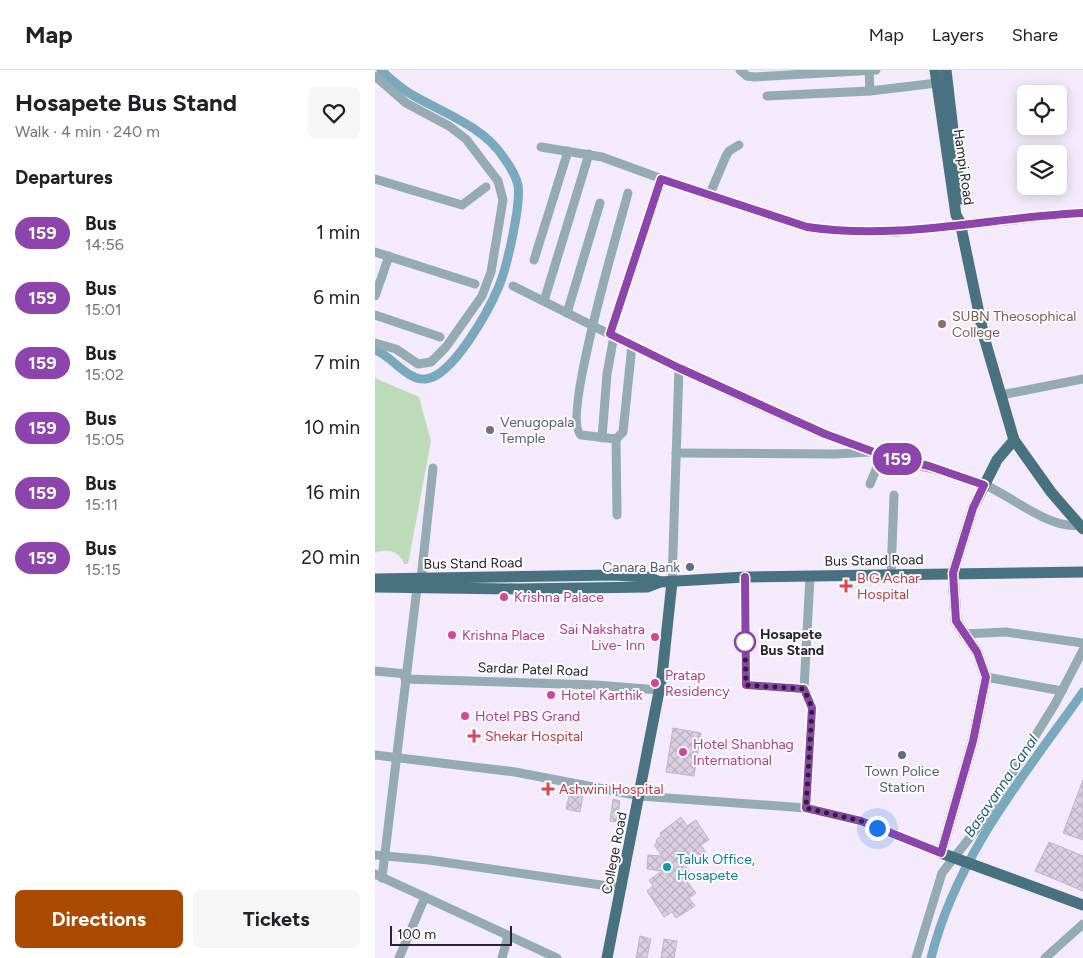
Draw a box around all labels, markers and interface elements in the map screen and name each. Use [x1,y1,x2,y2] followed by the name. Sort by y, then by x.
[25,20,73,49] text: Map
[869,24,904,46] text: Map
[932,24,984,46] text: Layers
[1012,24,1058,46] text: Share
[1017,85,1067,195] map controls
[1017,85,1067,135] button: locate
[308,87,360,139] button: heart
[15,88,237,117] text: Hosapete Bus Stand
[15,122,160,141] text: Walk · 4 min · 240 m
[950,128,977,206] street label: Hampi Road
[1017,145,1067,195] button: layers
[15,166,113,189] text: Departures
[85,212,116,235] text: Bus
[316,221,360,244] text: 1 min
[28,222,57,244] text: 159
[85,235,124,254] text: 14:56
[85,277,116,300] text: Bus
[313,286,360,309] text: 6 min
[28,287,57,309] text: 159
[85,300,122,319] text: 15:01
[952,308,1076,341] place label: SUBN Theosophical College
[936,318,948,330] marker: SUBN Theosophical College
[85,342,116,365] text: Bus
[314,351,360,374] text: 7 min
[28,352,57,374] text: 159
[85,365,124,384] text: 15:02
[85,407,116,430] text: Bus
[500,414,574,447] place label: Venugopala Temple
[304,416,360,439] text: 10 min
[28,417,57,439] text: 159
[484,424,496,436] marker: Venugopala Temple
[85,430,124,449] text: 15:05
[868,443,926,475] line badge: 159
[883,448,911,470] text: 159
[85,472,116,495] text: Bus
[306,481,360,504] text: 16 min
[28,482,57,504] text: 159
[85,495,118,514] text: 15:11
[85,537,116,560] text: Bus
[301,546,360,569] text: 20 min
[28,547,57,569] text: 159
[824,551,924,570] street label: Bus Stand Road
[423,554,523,573] street label: Bus Stand Road
[602,559,680,576] place label: Canara Bank
[85,560,121,579] text: 15:15
[684,561,696,573] marker: Canara Bank
[857,570,920,603] place label: B G Achar Hospital
[839,579,853,593] marker: B G Achar Hospital
[514,589,604,606] place label: Krishna Palace
[498,591,510,603] marker: Krishna Palace
[559,621,645,654] place label: Sai Nakshatra Live- Inn
[760,626,824,659] place label: Hosapete Bus Stand
[462,627,545,644] place label: Krishna Place
[446,629,458,641] marker: Krishna Place
[649,631,661,643] marker: Sai Nakshatra Live- Inn
[734,631,756,653] marker: Hosapete Bus Stand
[477,659,589,680] street label: Sardar Patel Road
[665,667,730,700] place label: Pratap Residency
[649,677,661,689] marker: Pratap Residency
[561,687,643,704] place label: Hotel Karthik
[545,689,557,701] marker: Hotel Karthik
[475,708,580,725] place label: Hotel PBS Grand
[459,710,471,722] marker: Hotel PBS Grand
[485,728,583,745] place label: Shekar Hospital
[467,729,481,743] marker: Shekar Hospital
[960,731,1042,841] water label: Basavanna Canal
[693,736,794,769] place label: Hotel Shanbhag International
[677,746,689,758] marker: Hotel Shanbhag International
[896,749,908,761] marker: Town Police Station
[865,763,940,796] place label: Town Police Station
[559,781,664,798] place label: Ashwini Hospital
[541,782,555,796] marker: Ashwini Hospital
[598,810,631,896] street label: College Road
[865,816,890,841] your location
[677,851,755,884] place label: Taluk Office, Hosapete
[661,861,673,873] marker: Taluk Office, Hosapete
[15,890,183,948] button: Directions
[193,890,360,948] button: Tickets
[390,923,513,946] scale bar
[397,926,436,943] text: 100 m

